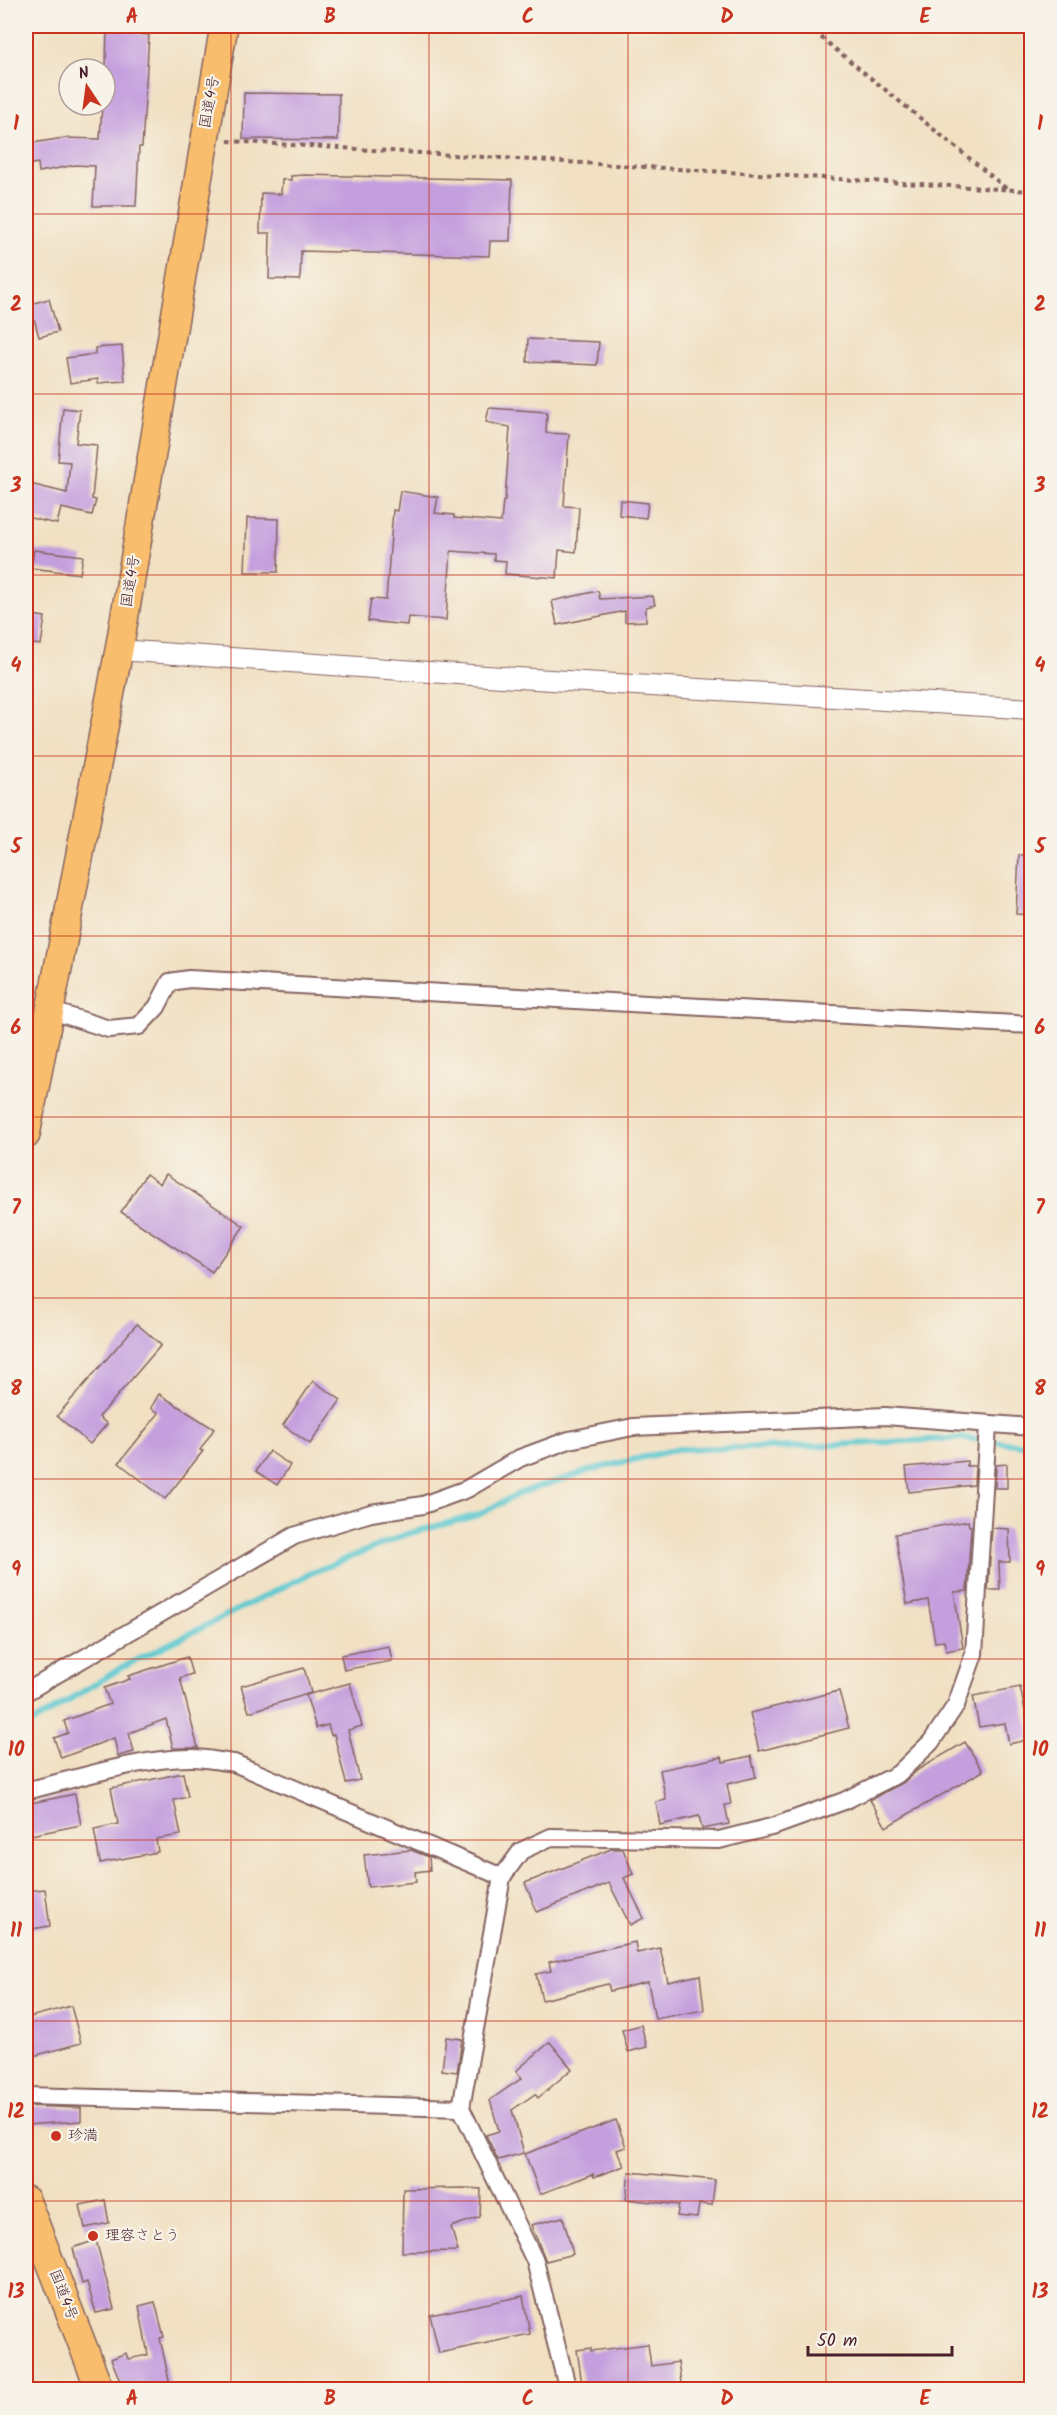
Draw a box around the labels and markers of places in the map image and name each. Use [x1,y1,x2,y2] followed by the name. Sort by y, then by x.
[68,2124,98,2148] place label: 珍満
[49,2129,63,2143] marker: 珍満
[105,2224,180,2248] place label: 理容さとう
[86,2229,100,2243] marker: 理容さとう

